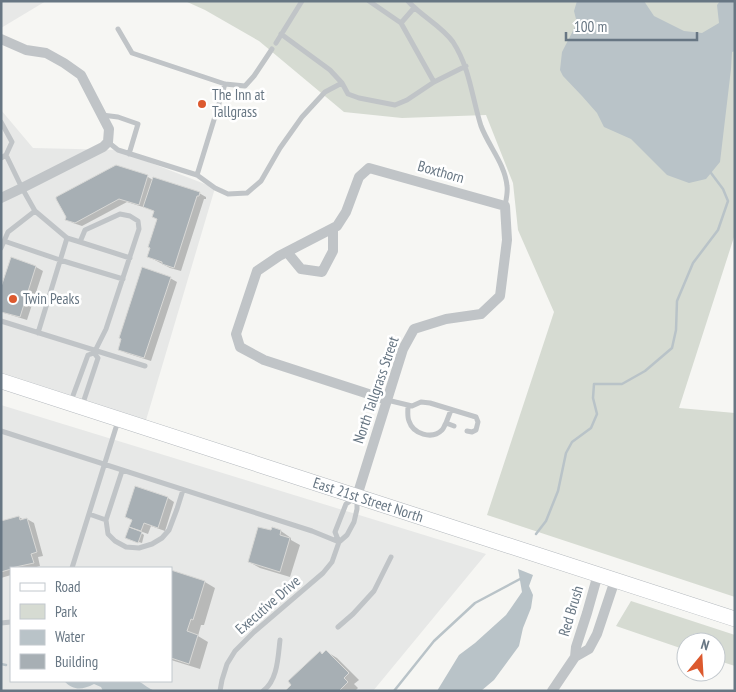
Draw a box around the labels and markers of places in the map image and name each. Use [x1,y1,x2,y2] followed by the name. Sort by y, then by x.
[212,85,265,121] place label: The Inn at Tallgrass
[196,98,208,110] marker: The Inn at Tallgrass
[23,289,79,308] place label: Twin Peaks
[7,293,19,305] marker: Twin Peaks

